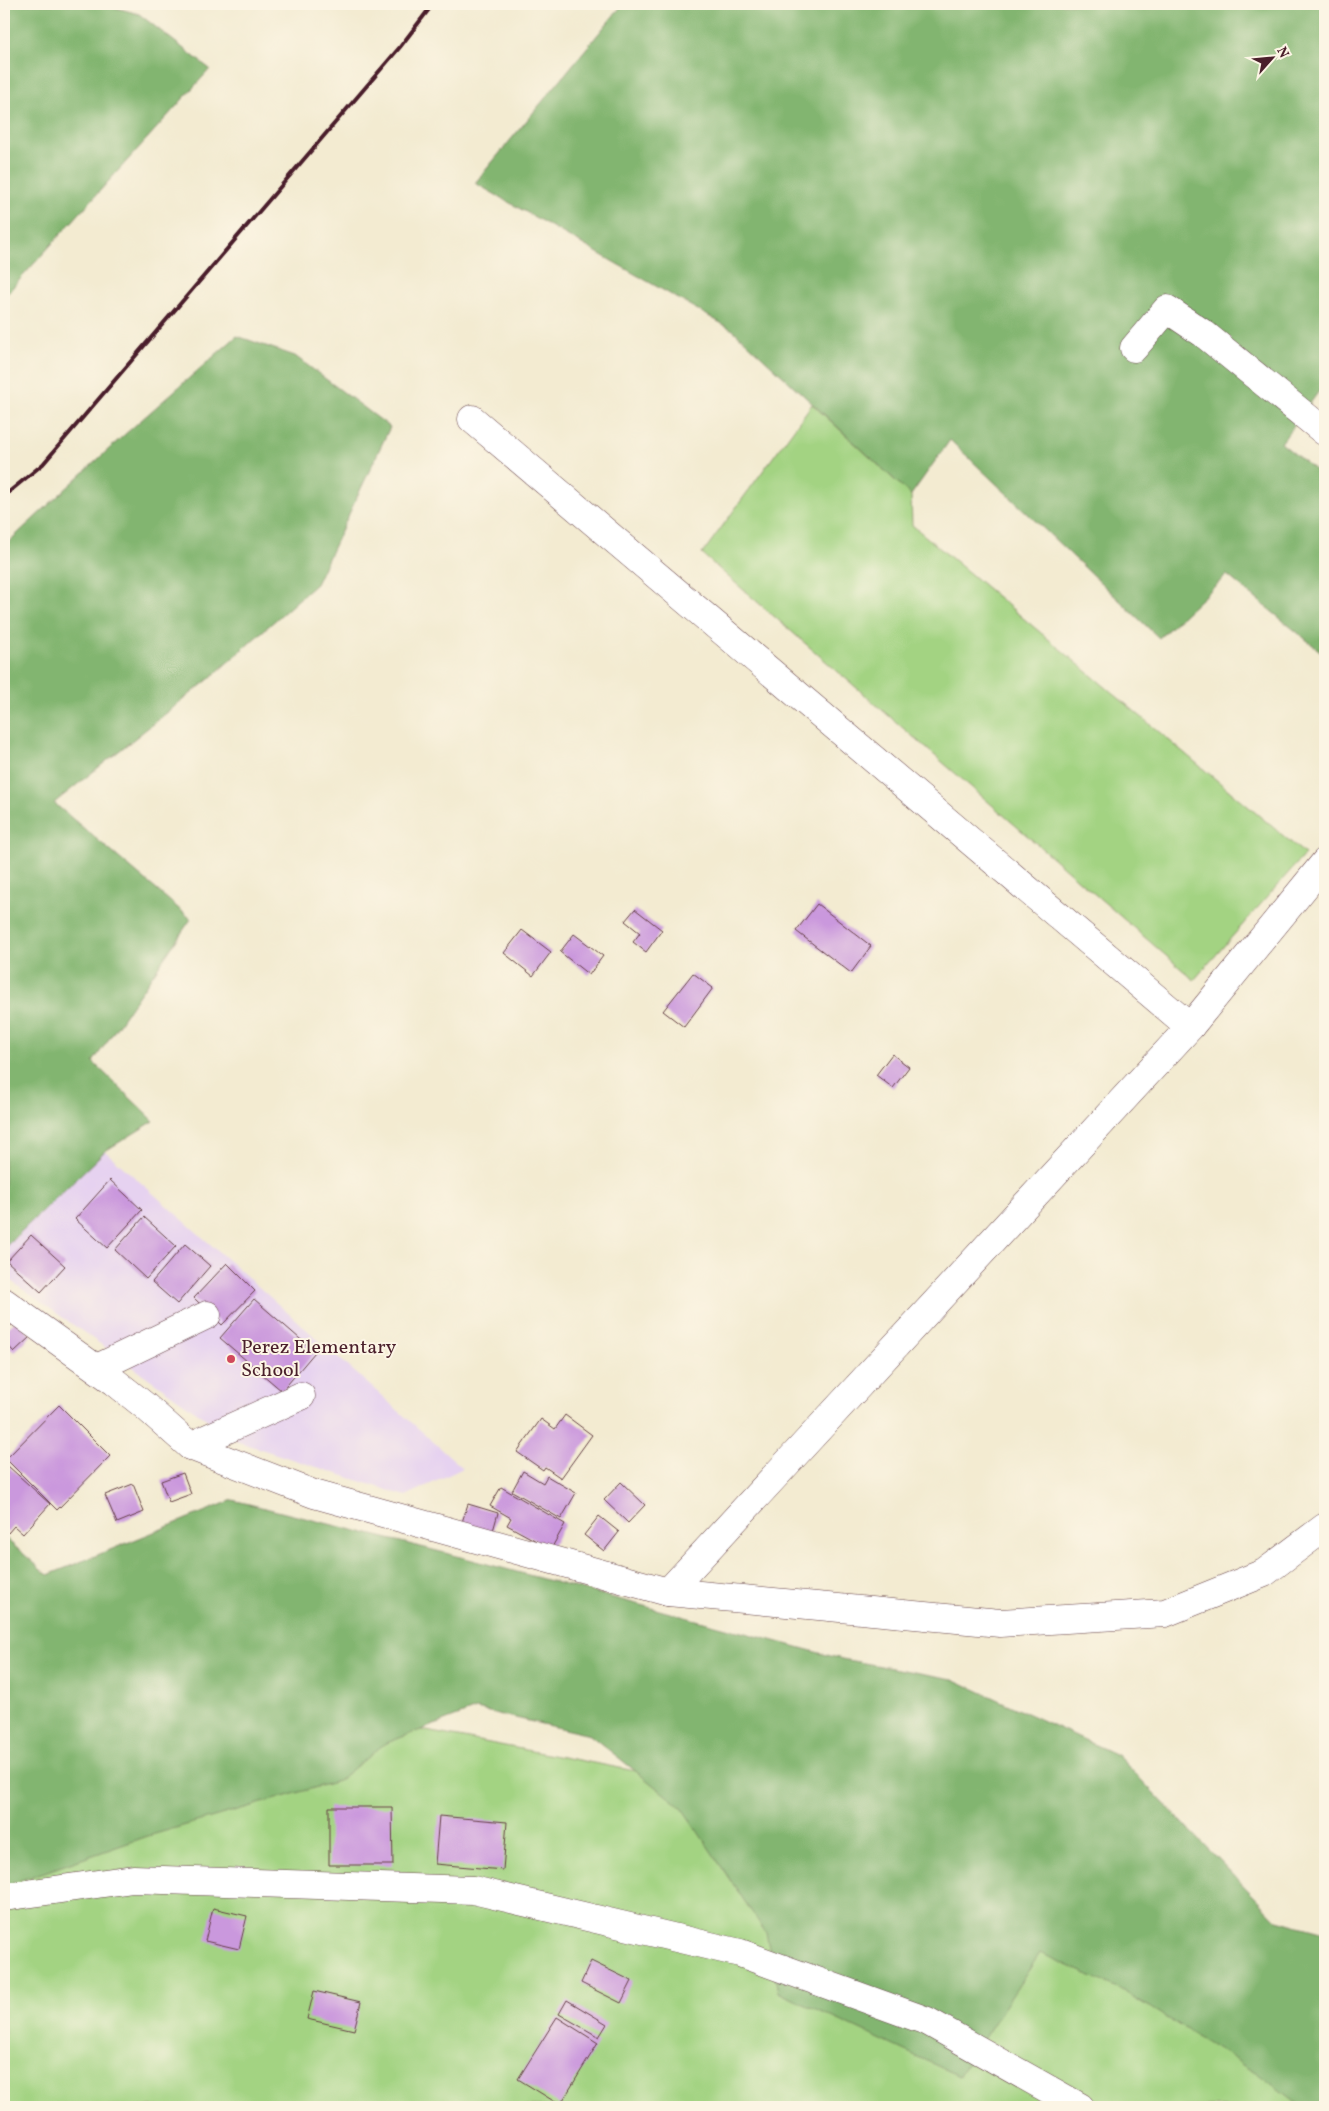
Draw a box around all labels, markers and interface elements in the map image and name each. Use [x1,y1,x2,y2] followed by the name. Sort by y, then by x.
[1246,32,1296,82] north arrow
[1271,44,1293,62] text: N
[241,1334,397,1385] place label: Perez Elementary School
[225,1353,237,1365] marker: Perez Elementary School

